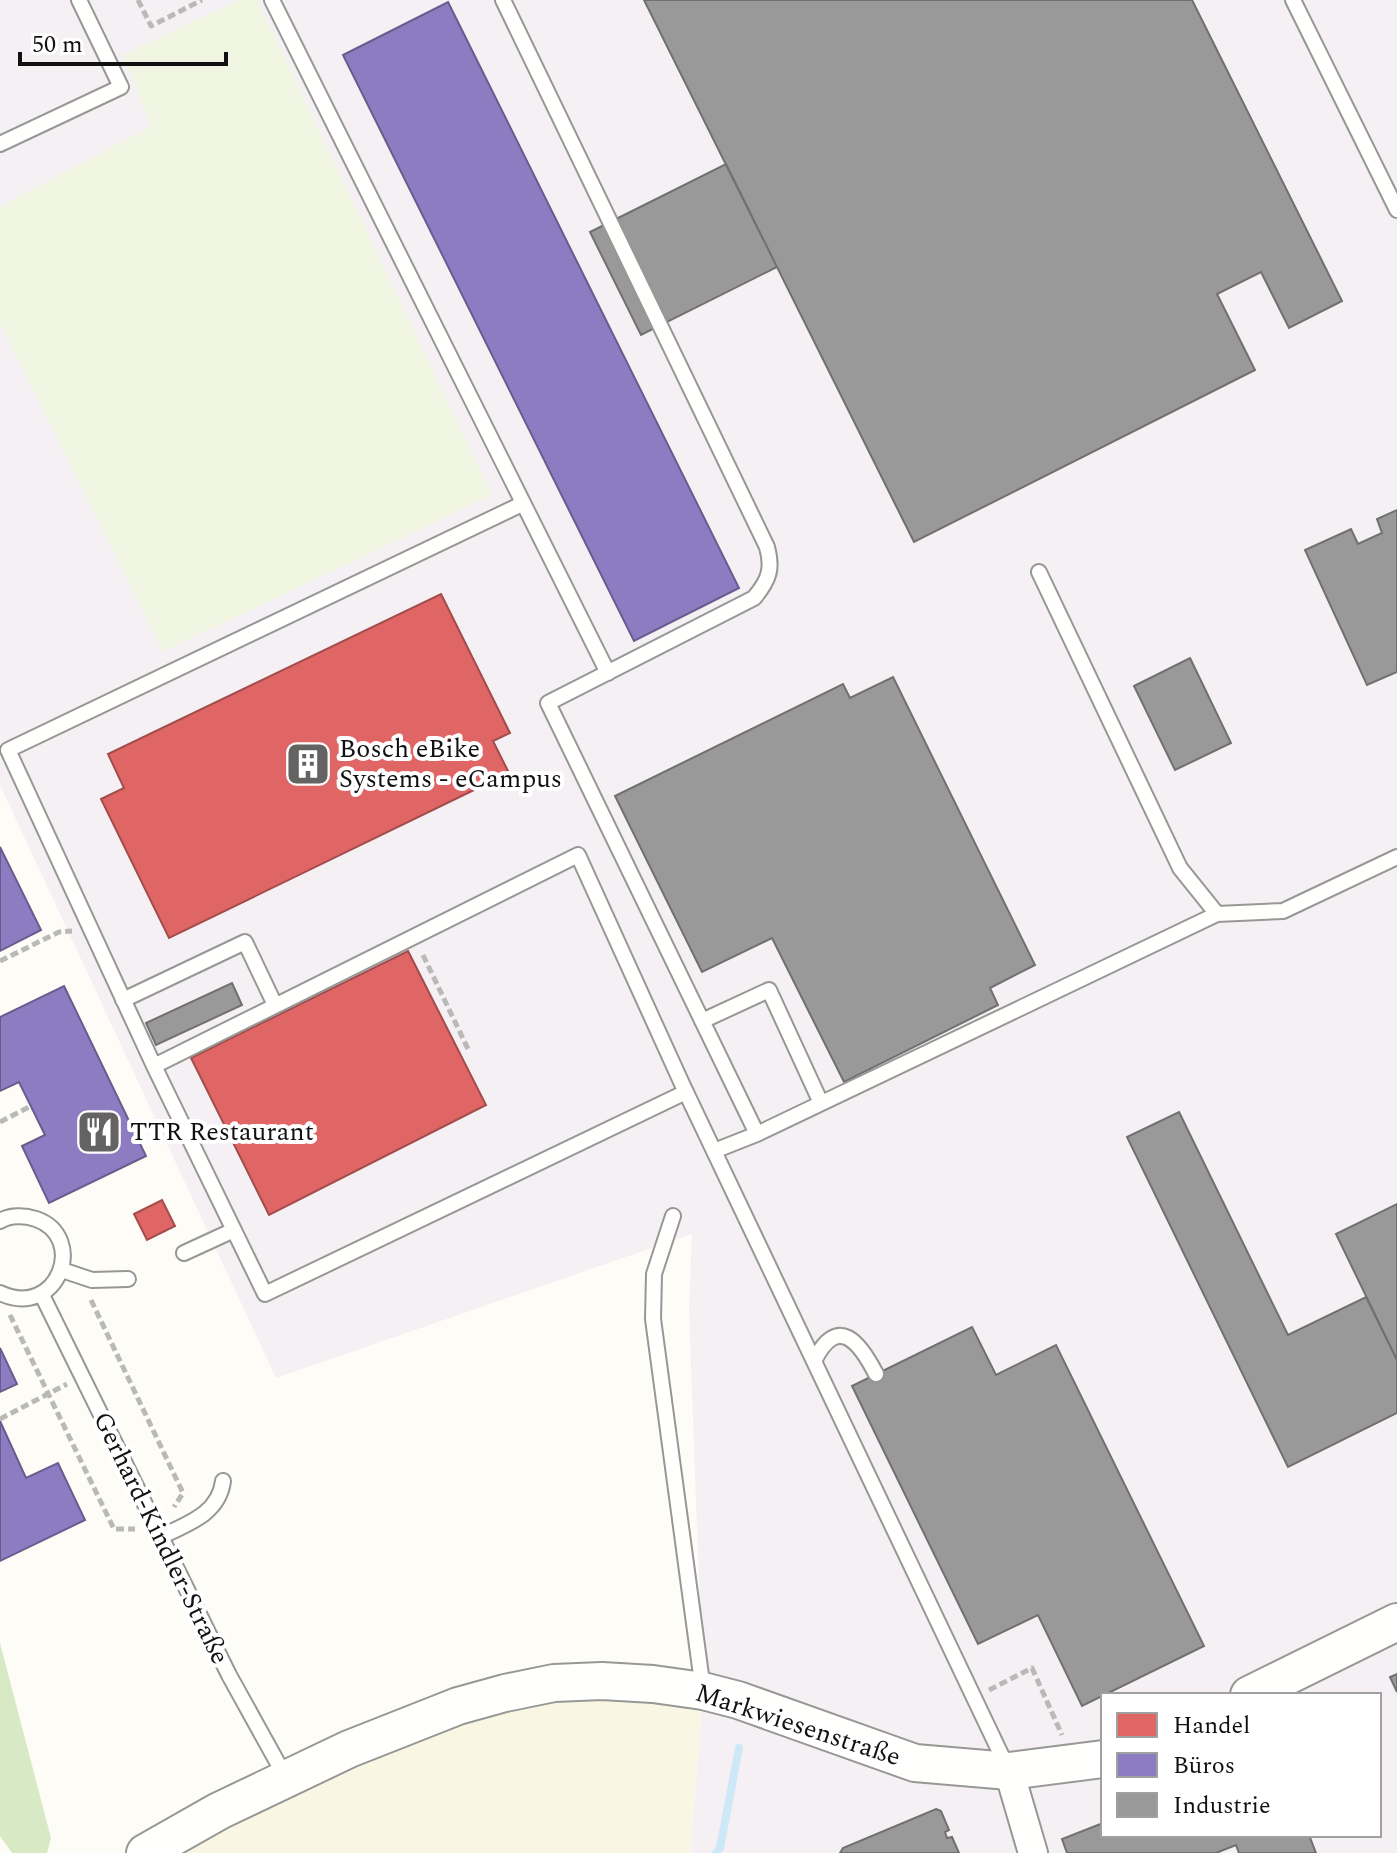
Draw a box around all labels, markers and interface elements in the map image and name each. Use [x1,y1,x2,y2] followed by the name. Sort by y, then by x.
[20,16,226,66] scale bar
[32,27,83,63] text: 50 m
[339,729,562,799] place label: Bosch eBike Systems - eCampus
[284,740,332,788] building icon: Bosch eBike Systems - eCampus
[75,1108,123,1156] restaurant icon: TTR Restaurant
[130,1112,314,1152] place label: TTR Restaurant
[82,1405,240,1671] street label: Gerhard-Kindler-Straße
[690,1673,906,1777] street label: Markwiesenstraße
[1101,1693,1381,1837] legend
[1173,1708,1250,1744] text: Handel
[1173,1748,1235,1784] text: Büros
[1173,1788,1271,1824] text: Industrie

